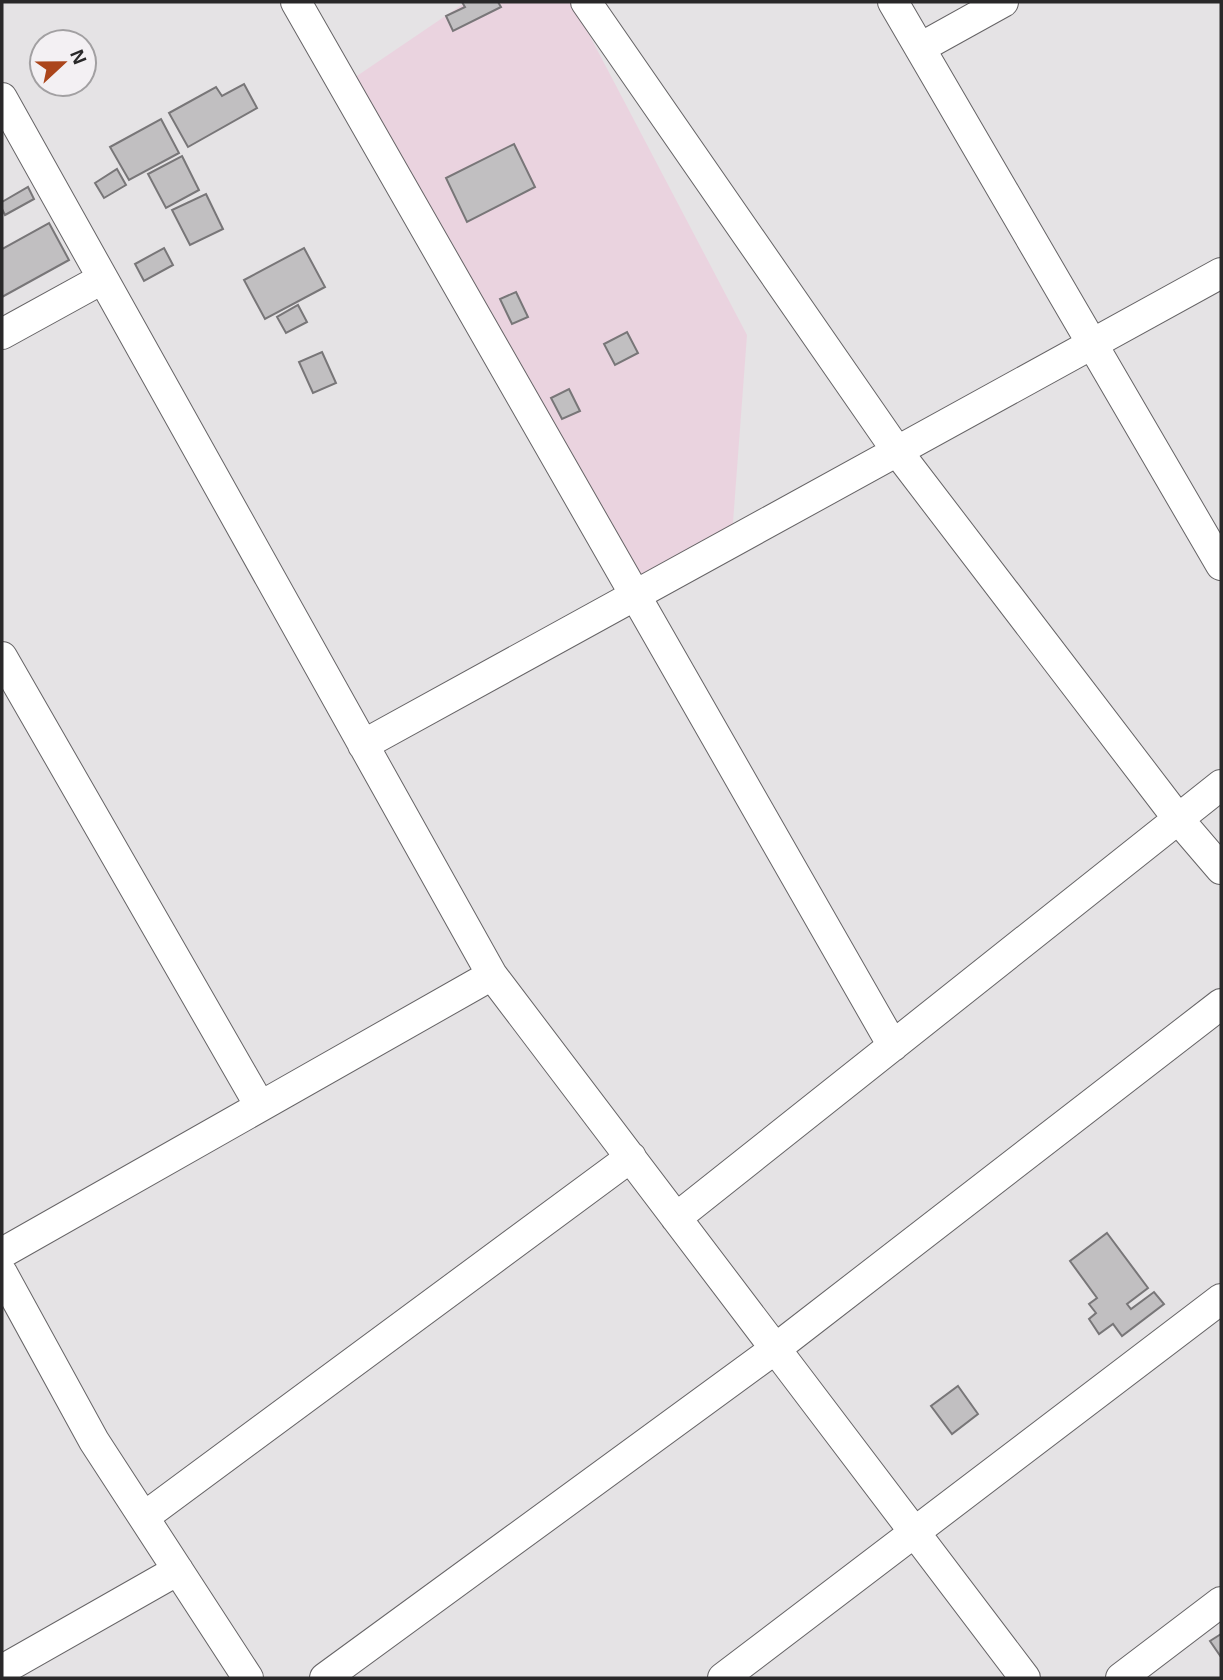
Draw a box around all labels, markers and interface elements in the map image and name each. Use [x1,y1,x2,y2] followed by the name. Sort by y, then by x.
[28,28,98,98] north arrow
[66,47,91,67] text: N

